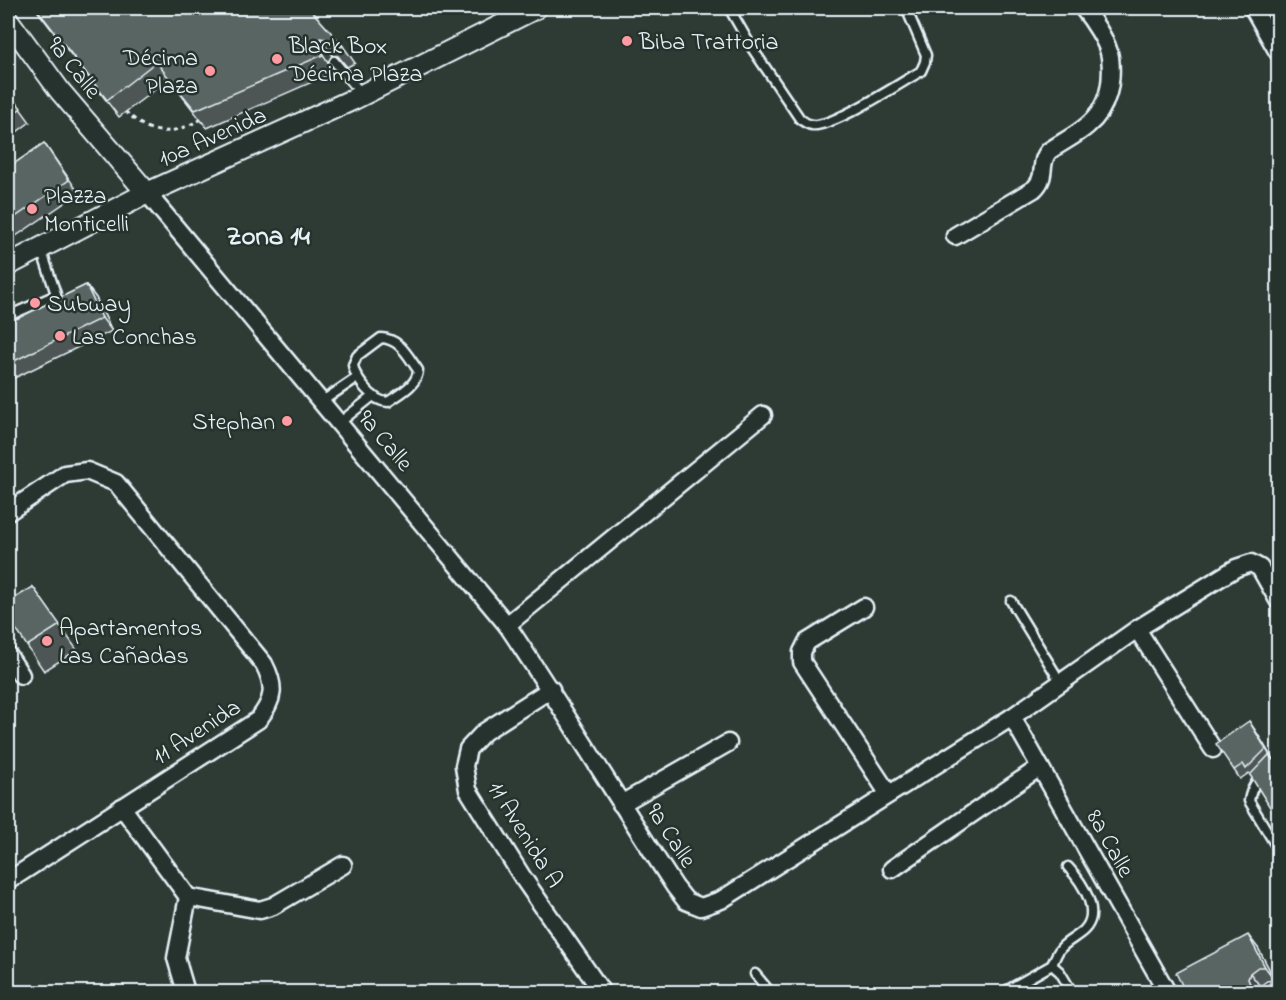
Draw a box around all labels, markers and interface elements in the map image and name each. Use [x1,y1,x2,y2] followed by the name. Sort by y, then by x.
[638,26,779,61] place label: Biba Trattoria
[37,30,109,108] street label: 9a Calle
[288,30,422,93] place label: Black Box Décima Plaza
[620,34,634,48] marker: Biba Trattoria
[122,42,198,105] place label: Décima Plaza
[270,52,284,66] marker: Black Box Décima Plaza
[203,64,217,78] marker: Décima Plaza
[153,99,273,178] street label: 10a Avenida
[44,180,129,243] place label: Plazza Monticelli
[25,202,39,216] marker: Plazza Monticelli
[226,218,311,257] district label: Zona 14
[47,288,131,324] place label: Subway
[28,296,42,310] marker: Subway
[72,321,197,356] place label: Las Conchas
[53,329,67,343] marker: Las Conchas
[348,403,421,480] street label: 9a Calle
[192,406,275,441] place label: Stephan
[280,414,294,428] marker: Stephan
[59,612,202,675] place label: Apartamentos Las Cañadas
[40,634,54,648] marker: Apartamentos Las Cañadas
[146,691,249,775] street label: 11 Avenida
[477,775,571,896] street label: 11 Avenida A
[636,797,704,876] street label: 9a Calle
[1076,804,1142,885] street label: 8a Calle

